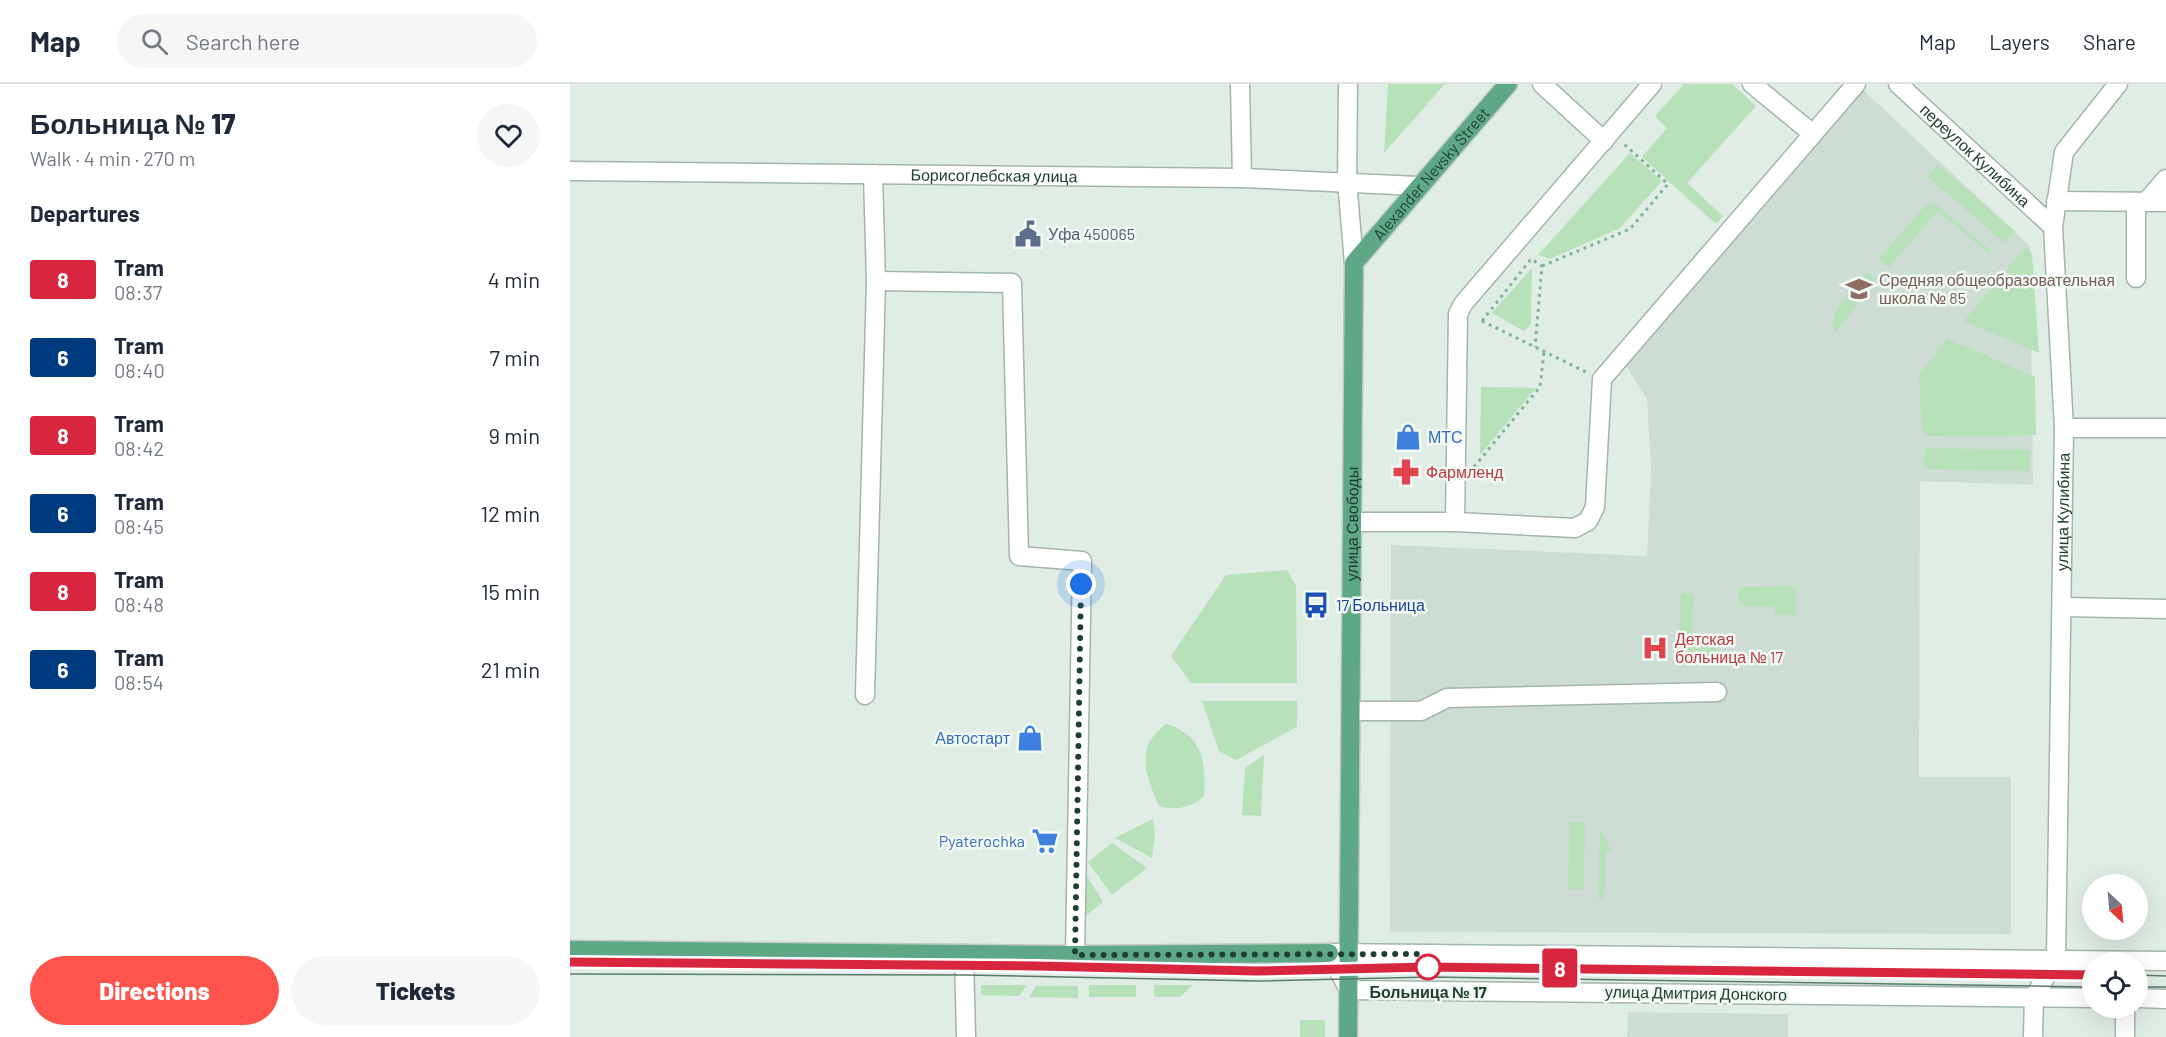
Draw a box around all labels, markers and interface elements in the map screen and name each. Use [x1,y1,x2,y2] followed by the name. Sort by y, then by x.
[117,14,537,68] search box
[30,24,81,58] text: Map
[138,25,171,58] icon: search
[186,28,300,54] text: Search here
[1919,29,1956,54] text: Map
[1989,29,2050,54] text: Layers
[2083,29,2136,54] text: Share
[1917,99,2034,210] street label: переулок Кулибина
[1368,103,1493,243] street label: Alexander Nevsky Street
[477,104,540,167] button: heart
[30,106,235,140] text: Больница № 17
[30,146,195,170] text: Walk · 4 min · 270 m
[910,165,1078,185] street label: Борисоглебская улица
[30,200,140,226] text: Departures
[1013,219,1043,249] public building icon: Уфа 450065
[1048,224,1135,243] place label: Уфа 450065
[114,254,164,280] text: Tram
[488,266,540,292] text: 4 min
[57,267,69,292] text: 8
[1879,270,2115,307] place label: Средняя общеобразовательная школа № 85
[1844,274,1874,304] school or university icon: Средняя общеобразовательная школа № 85
[114,280,162,304] text: 08:37
[114,332,164,358] text: Tram
[490,344,540,370] text: 7 min
[57,345,69,370] text: 6
[114,358,165,382] text: 08:40
[114,410,164,436] text: Tram
[488,422,540,448] text: 9 min
[1393,422,1423,452] shop icon: МТС
[57,423,69,448] text: 8
[1428,427,1463,446] place label: МТС
[114,436,164,460] text: 08:42
[2052,453,2073,571] street label: улица Кулибина
[1391,457,1421,487] pharmacy icon: Фармленд
[1426,462,1504,481] place label: Фармленд
[1342,467,1361,581] street label: улица Свободы
[114,488,164,514] text: Tram
[480,500,540,526] text: 12 min
[57,501,69,526] text: 6
[114,514,164,538] text: 08:45
[114,566,164,592] text: Tram
[1066,569,1096,599] your location
[481,578,540,604] text: 15 min
[57,579,69,604] text: 8
[1301,590,1331,620] bus stop icon: 17 Больница
[114,592,164,616] text: 08:48
[1336,595,1425,614] place label: 17 Больница
[1675,629,1783,666] place label: Детская больница № 17
[1640,633,1670,663] hospital icon: Детская больница № 17
[114,644,164,670] text: Tram
[481,656,540,682] text: 21 min
[57,657,69,682] text: 6
[114,670,164,694] text: 08:54
[1015,723,1045,753] shop icon: Автостарт
[935,728,1011,747] place label: Автостарт
[1030,826,1060,856] supermarket icon: Pyaterochka
[939,831,1025,850] place label: Pyaterochka
[2082,874,2148,940] north arrow
[2082,874,2148,1018] map controls
[1540,948,1580,988] line badge: 8
[2082,952,2148,1018] button: locate
[1415,954,1441,980] marker: Больница № 17
[30,956,279,1025] button: Directions
[291,956,540,1025] button: Tickets
[1554,956,1566,981] text: 8
[1605,981,1787,1004] street label: улица Дмитрия Донского
[1369,982,1487,1001] place label: Больница № 17

